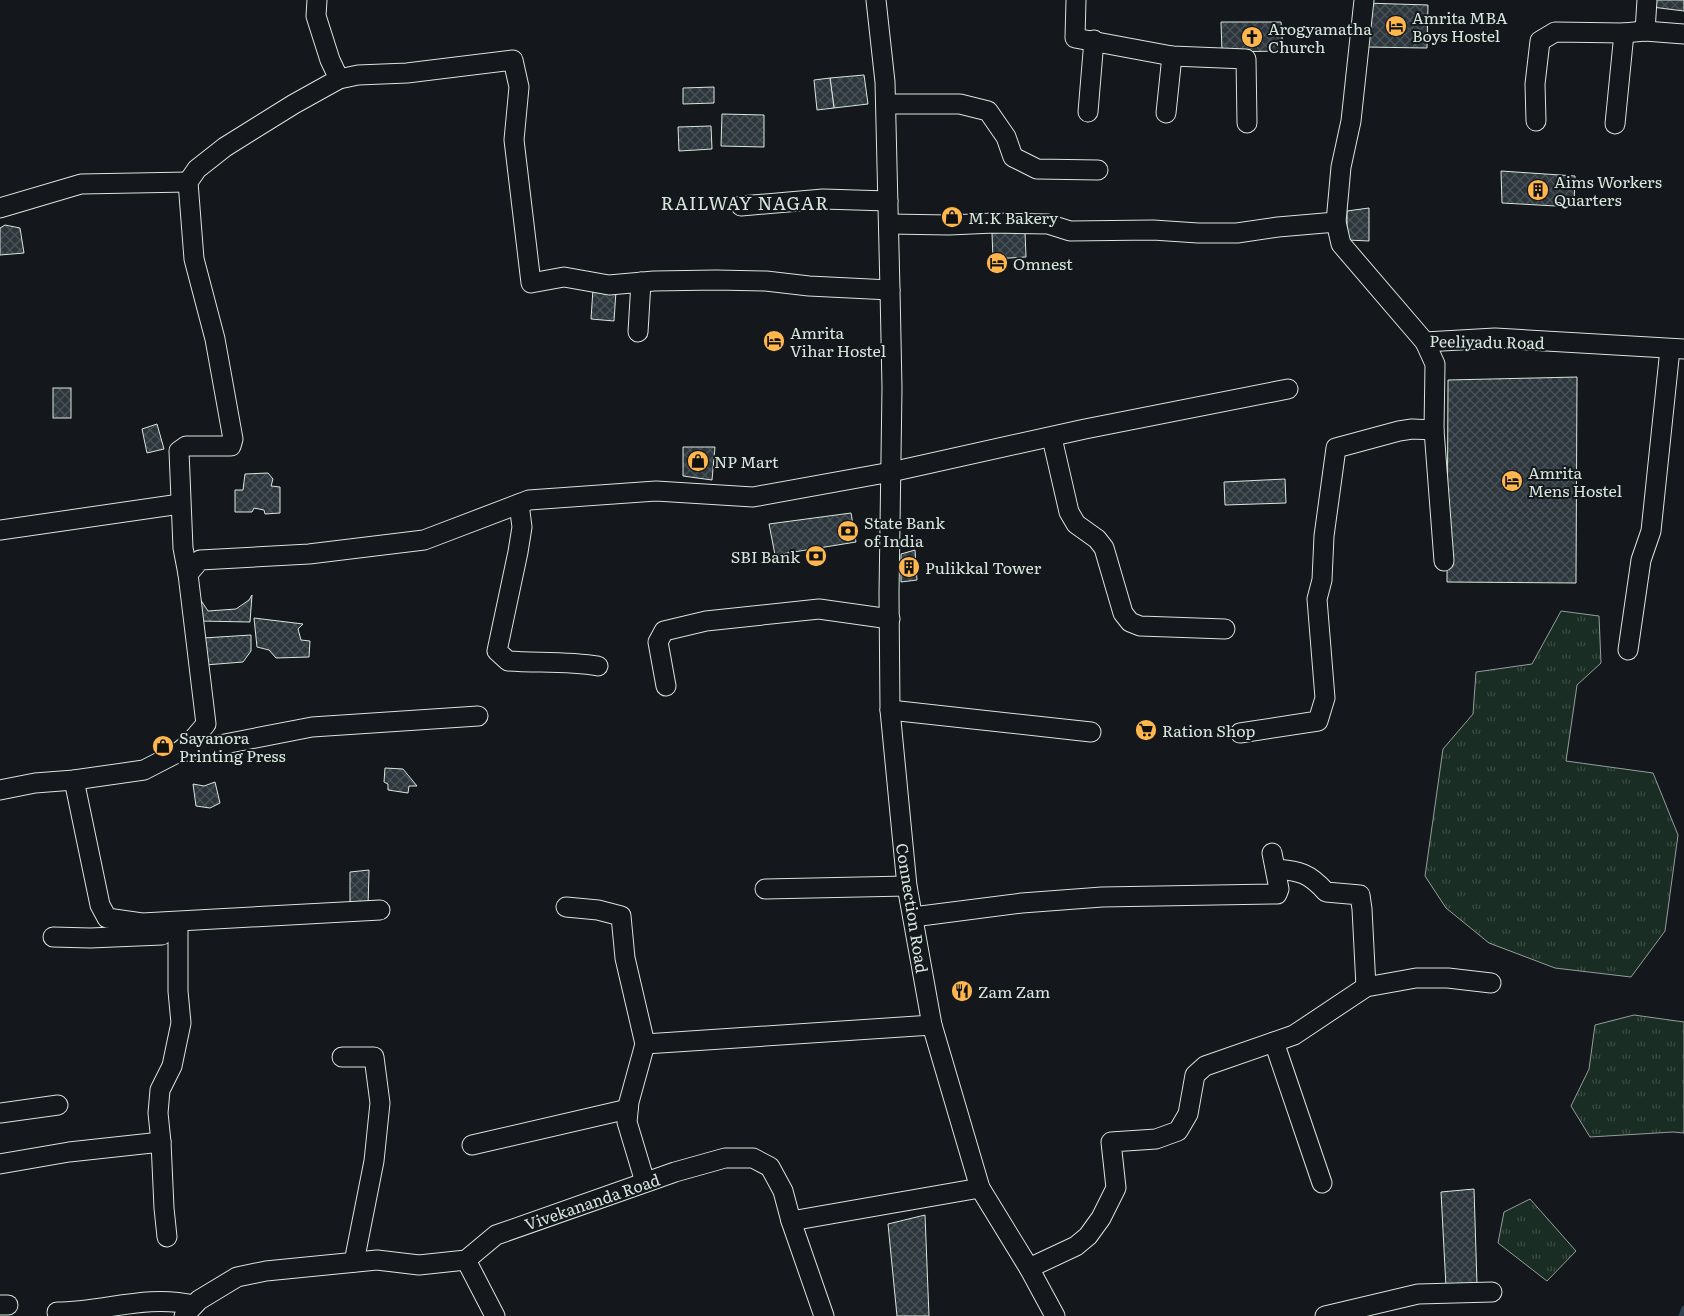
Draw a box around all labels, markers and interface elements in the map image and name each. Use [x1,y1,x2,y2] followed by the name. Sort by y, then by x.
[1412,5,1508,47] place label: Amrita MBA Boys Hostel
[1384,14,1408,38] hotel icon: Amrita MBA Boys Hostel
[1268,16,1372,58] place label: Arogyamatha Church
[1240,25,1264,49] church icon: Arogyamatha Church
[1554,169,1662,211] place label: Aims Workers Quarters
[1526,178,1550,202] building icon: Aims Workers Quarters
[661,189,829,216] district label: RAILWAY NAGAR
[940,205,964,229] shop icon: M.K Bakery
[968,205,1059,229] place label: M.K Bakery
[985,251,1009,275] hotel icon: Omnest
[1013,251,1073,275] place label: Omnest
[790,320,886,362] place label: Amrita Vihar Hostel
[1429,328,1545,354] street label: Peeliyadu Road
[762,329,786,353] hotel icon: Amrita Vihar Hostel
[686,449,710,473] shop icon: NP Mart
[714,449,779,473] place label: NP Mart
[1528,460,1622,502] place label: Amrita Mens Hostel
[1500,469,1524,493] hotel icon: Amrita Mens Hostel
[864,510,945,552] place label: State Bank of India
[836,519,860,543] bank icon: State Bank of India
[731,544,800,568] place label: SBI Bank
[804,544,828,568] bank icon: SBI Bank
[897,555,921,579] building icon: Pulikkal Tower
[925,555,1042,579] place label: Pulikkal Tower
[1134,718,1158,742] supermarket icon: Ration Shop
[1162,718,1256,742] place label: Ration Shop
[179,725,286,767] place label: Sayanora Printing Press
[151,734,175,758] shop icon: Sayanora Printing Press
[891,841,935,975] street label: Connection Road
[950,979,974,1003] restaurant icon: Zam Zam
[978,979,1051,1003] place label: Zam Zam
[521,1167,663,1235] street label: Vivekananda Road

